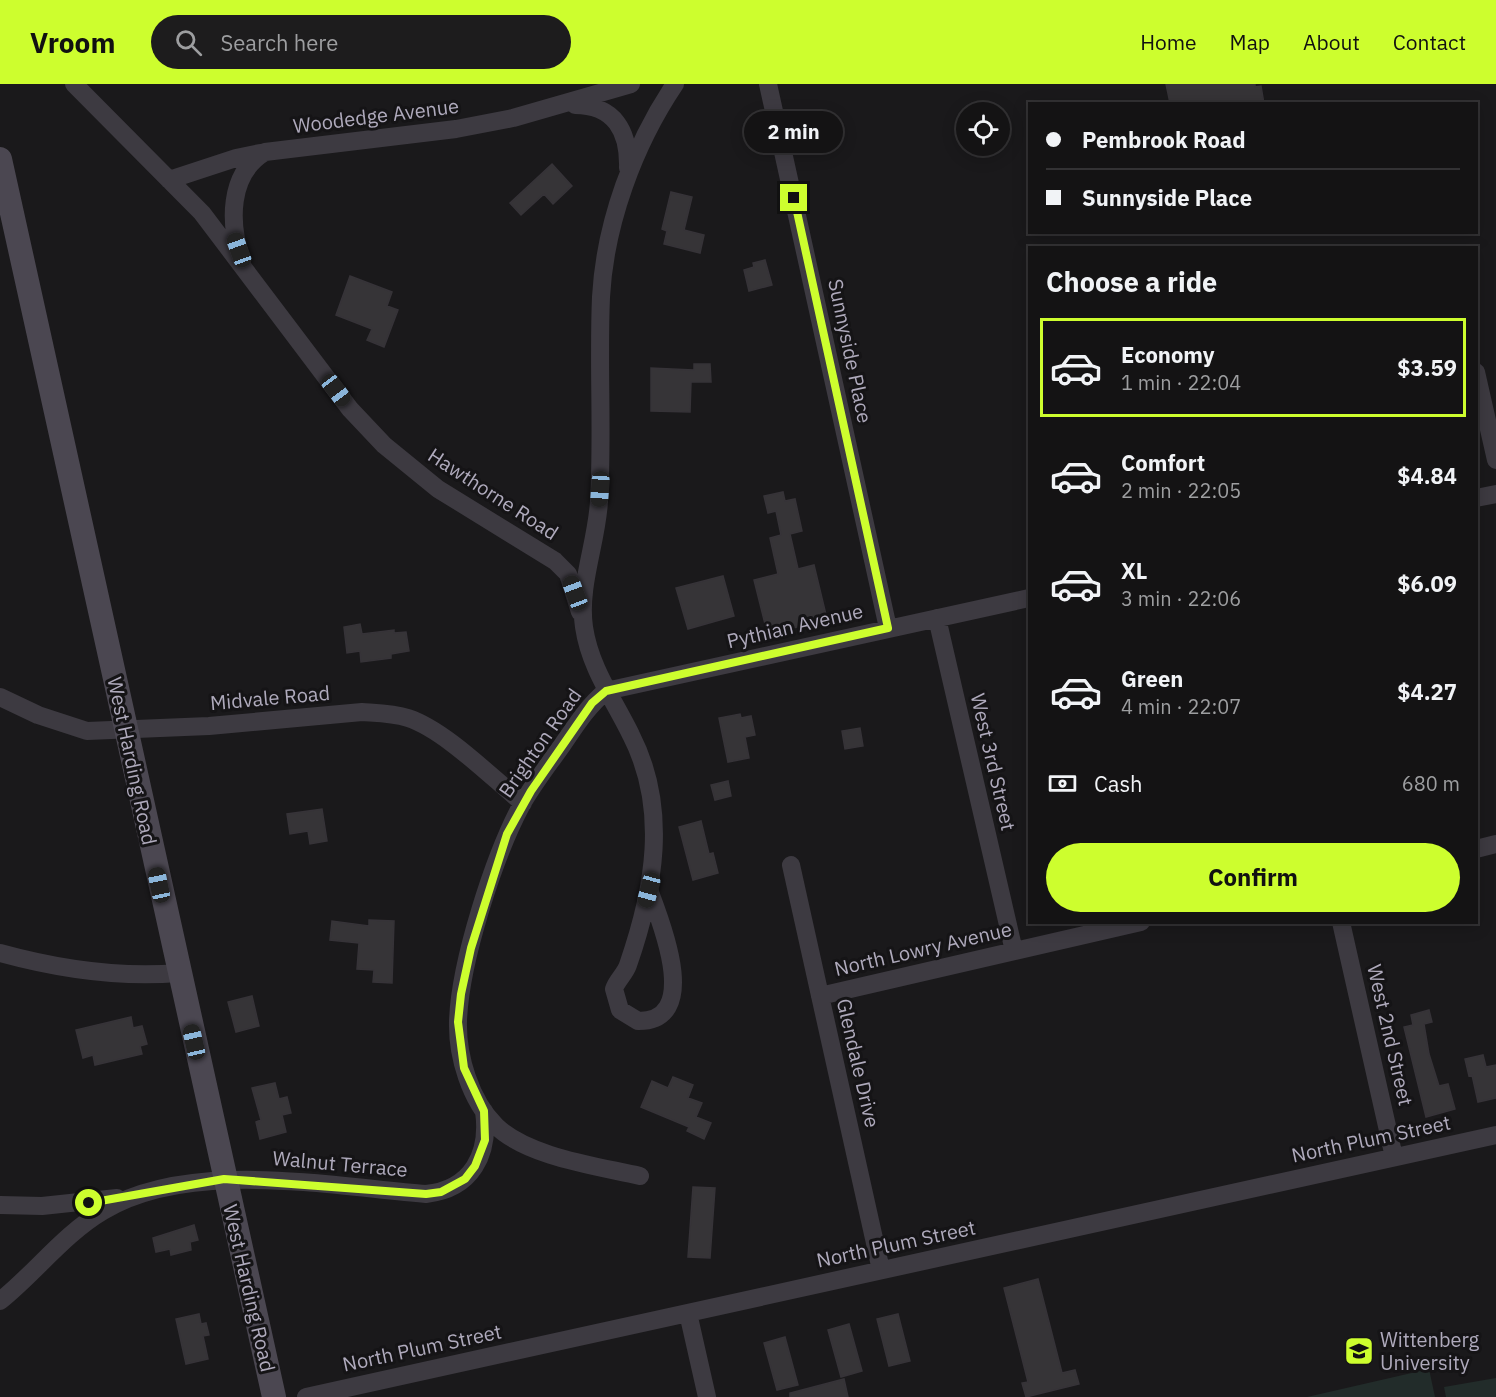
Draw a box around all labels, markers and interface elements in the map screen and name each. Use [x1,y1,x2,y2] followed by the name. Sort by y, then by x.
[151,15,571,69] search box
[30,24,115,61] text: Vroom
[172,26,205,59] icon: search
[220,28,338,57] text: Search here
[1140,28,1197,56] text: Home
[1230,28,1270,56] text: Map
[1303,28,1360,56] text: About
[1393,28,1466,56] text: Contact
[291,92,460,139] street label: Woodedge Avenue
[956,102,1010,156] map controls
[956,102,1010,156] button: locate
[744,111,844,153] callout: 2 min
[767,118,820,145] text: 2 min
[1082,125,1246,154] text: Pembrook Road
[1082,183,1252,212] text: Sunnyside Place
[780,184,807,211] route end
[224,230,254,270] car
[1046,264,1217,299] text: Choose a ride
[822,276,879,425] street label: Sunnyside Place
[1121,340,1215,369] text: Economy
[1049,341,1103,395] icon: car
[1397,353,1457,382] text: $3.59
[1121,369,1241,396] text: 1 min · 22:04
[318,370,354,410] car
[423,441,564,546] street label: Hawthorne Road
[1121,448,1205,477] text: Comfort
[1049,449,1103,503] icon: car
[1397,461,1457,490] text: $4.84
[590,470,610,508] car
[1121,477,1241,504] text: 2 min · 22:05
[1121,556,1147,585] text: XL
[1049,557,1103,611] icon: car
[1397,569,1457,598] text: $6.09
[560,573,590,613] car
[1121,585,1241,612] text: 3 min · 22:06
[724,597,866,654] street label: Pythian Avenue
[1121,664,1183,693] text: Green
[1049,665,1103,719] icon: car
[101,674,163,847] street label: West Harding Road
[1397,677,1457,706] text: $4.27
[209,679,331,716] street label: Midvale Road
[492,683,587,803] street label: Brighton Road
[965,691,1022,833] street label: West 3rd Street
[1121,693,1241,720] text: 4 min · 22:07
[1046,767,1079,800] icon: cash
[1094,769,1143,798] text: Cash
[1402,770,1460,797] text: 680 m
[1046,843,1460,912] button: Confirm
[146,866,172,904] car
[636,870,662,910] car
[832,915,1014,982] street label: North Lowry Avenue
[1361,962,1420,1108] street label: West 2nd Street
[831,996,886,1130] street label: Glendale Drive
[181,1022,207,1062] car
[1289,1108,1453,1169] street label: North Plum Street
[271,1144,409,1183] street label: Walnut Terrace
[75,1189,102,1216] route start
[217,1201,282,1374] street label: West Harding Road
[814,1213,978,1274] street label: North Plum Street
[340,1317,504,1378] street label: North Plum Street
[1380,1326,1479,1376] place label: Wittenberg University
[1343,1335,1375,1367] school or university icon: Wittenberg University

